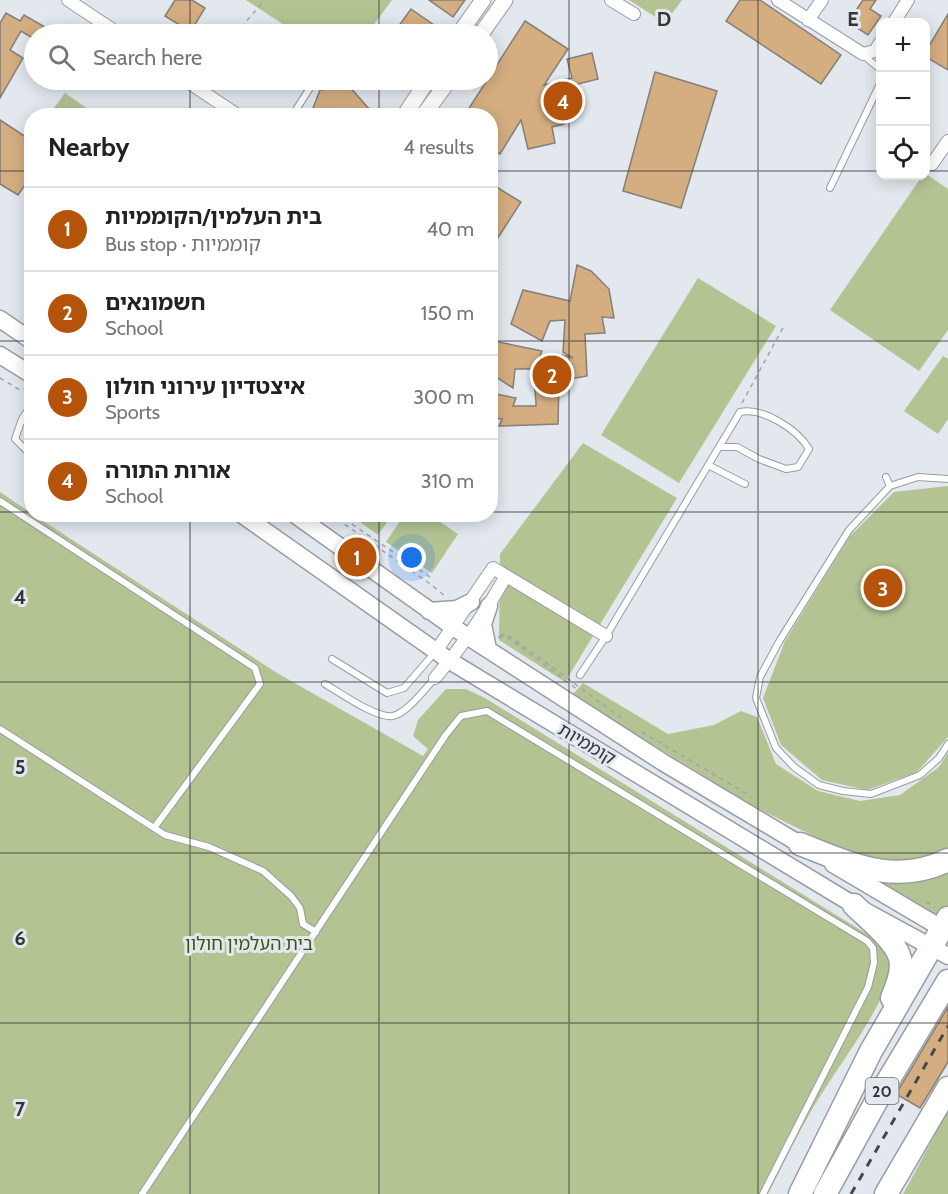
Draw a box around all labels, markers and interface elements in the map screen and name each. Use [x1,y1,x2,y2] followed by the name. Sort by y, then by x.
[657,7,671,31] text: D
[847,7,859,31] text: E
[876,18,930,180] map controls
[876,18,930,72] button: +
[24,24,498,90] search box
[45,41,78,74] icon: search
[93,44,202,71] text: Search here
[876,72,930,126] button: −
[544,78,582,124] pin: 4
[876,126,930,180] button: locate
[48,131,129,163] text: Nearby
[403,135,474,159] text: 4 results
[105,203,322,230] text: בית העלמין/הקוממיות
[64,217,71,241] text: 1
[426,217,474,241] text: 40 m
[105,232,261,256] text: Bus stop · קוממיות
[105,289,206,316] text: חשמונאים
[62,301,73,325] text: 2
[421,301,474,325] text: 150 m
[105,316,163,340] text: School
[532,352,572,398] pin: 2
[105,373,305,400] text: איצטדיון עירוני חולון
[62,385,73,409] text: 3
[413,385,474,409] text: 300 m
[105,400,160,424] text: Sports
[105,457,231,484] text: אורות התורה
[61,469,74,493] text: 4
[421,469,474,493] text: 310 m
[105,484,163,508] text: School
[338,534,376,580] pin: 1
[397,543,426,572] your location
[864,566,902,610] pin: 3
[14,585,26,609] text: 4
[554,718,620,770] street label: קוממיות
[15,755,25,779] text: 5
[14,926,26,950] text: 6
[185,933,313,955] park label: בית העלמין חולון
[866,1078,898,1104] road number: 20
[15,1097,26,1121] text: 7

